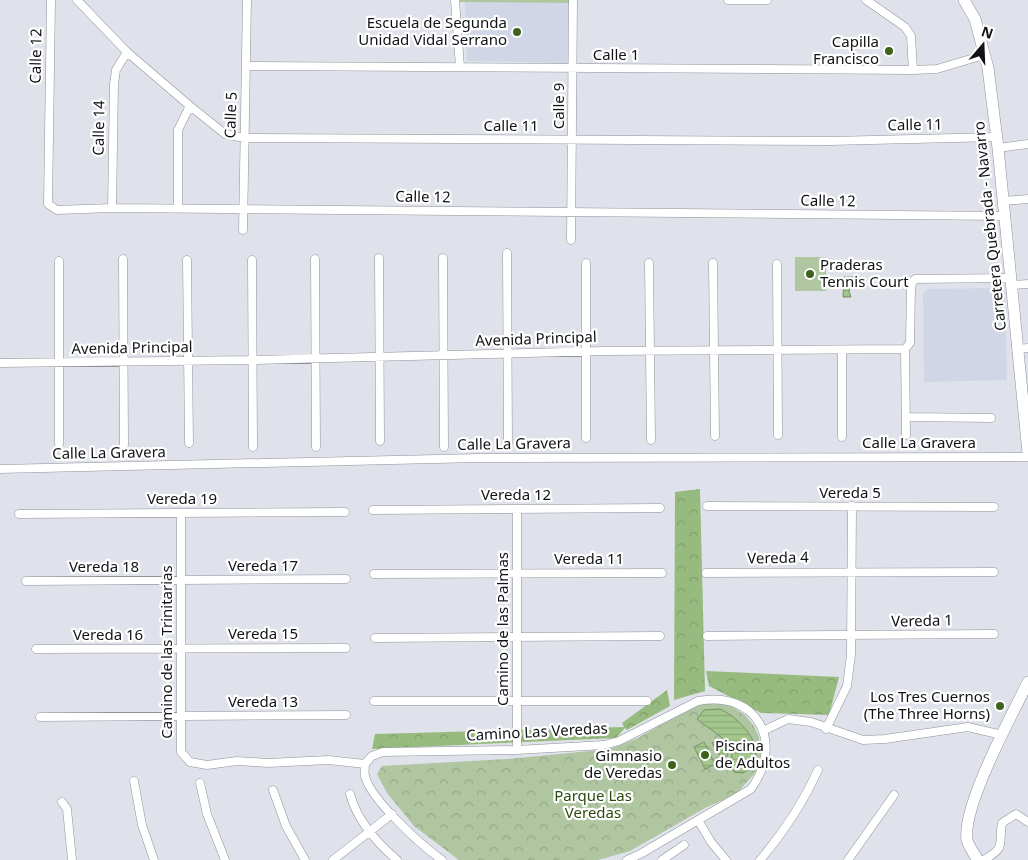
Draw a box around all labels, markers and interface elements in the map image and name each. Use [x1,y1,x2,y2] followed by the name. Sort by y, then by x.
[358,12,507,49] place label: Escuela de Segunda Unidad Vidal Serrano
[958,20,1008,70] north arrow
[979,21,996,43] text: N
[511,26,523,38] marker: Escuela de Segunda Unidad Vidal Serrano
[25,28,45,84] street label: Calle 12
[813,31,879,68] place label: Capilla Francisco
[593,44,639,64] street label: Calle 1
[883,45,895,57] marker: Capilla Francisco
[548,83,568,129] street label: Calle 9
[219,91,241,139] street label: Calle 5
[88,100,108,156] street label: Calle 14
[887,114,943,134] street label: Calle 11
[483,115,539,135] street label: Calle 11
[968,120,1010,332] street label: Carretera Quebrada - Navarro
[395,186,451,206] street label: Calle 12
[800,190,856,210] street label: Calle 12
[820,254,909,291] place label: Praderas Tennis Court
[804,268,816,280] marker: Praderas Tennis Court
[475,326,597,350] street label: Avenida Principal
[71,336,193,358] street label: Avenida Principal
[457,432,571,454] street label: Calle La Gravera
[862,432,976,452] street label: Calle La Gravera
[52,441,166,463] street label: Calle La Gravera
[819,482,881,502] street label: Vereda 5
[481,484,551,504] street label: Vereda 12
[147,488,217,508] street label: Vereda 19
[747,546,809,568] street label: Vereda 4
[554,548,624,568] street label: Vereda 11
[492,552,512,706] street label: Camino de las Palmas
[228,555,298,575] street label: Vereda 17
[69,556,139,576] street label: Vereda 18
[156,565,176,739] street label: Camino de las Trinitarias
[891,609,953,631] street label: Vereda 1
[228,623,298,643] street label: Vereda 15
[73,624,143,644] street label: Vereda 16
[864,686,990,723] place label: Los Tres Cuernos (The Three Horns)
[228,691,298,711] street label: Vereda 13
[994,700,1006,712] marker: Los Tres Cuernos (The Three Horns)
[466,717,608,745] street label: Camino Las Veredas
[715,735,790,772] place label: Piscina de Adultos
[584,745,662,782] place label: Gimnasio de Veredas
[699,749,711,761] marker: Piscina de Adultos
[666,759,678,771] marker: Gimnasio de Veredas
[554,785,632,822] park label: Parque Las Veredas

